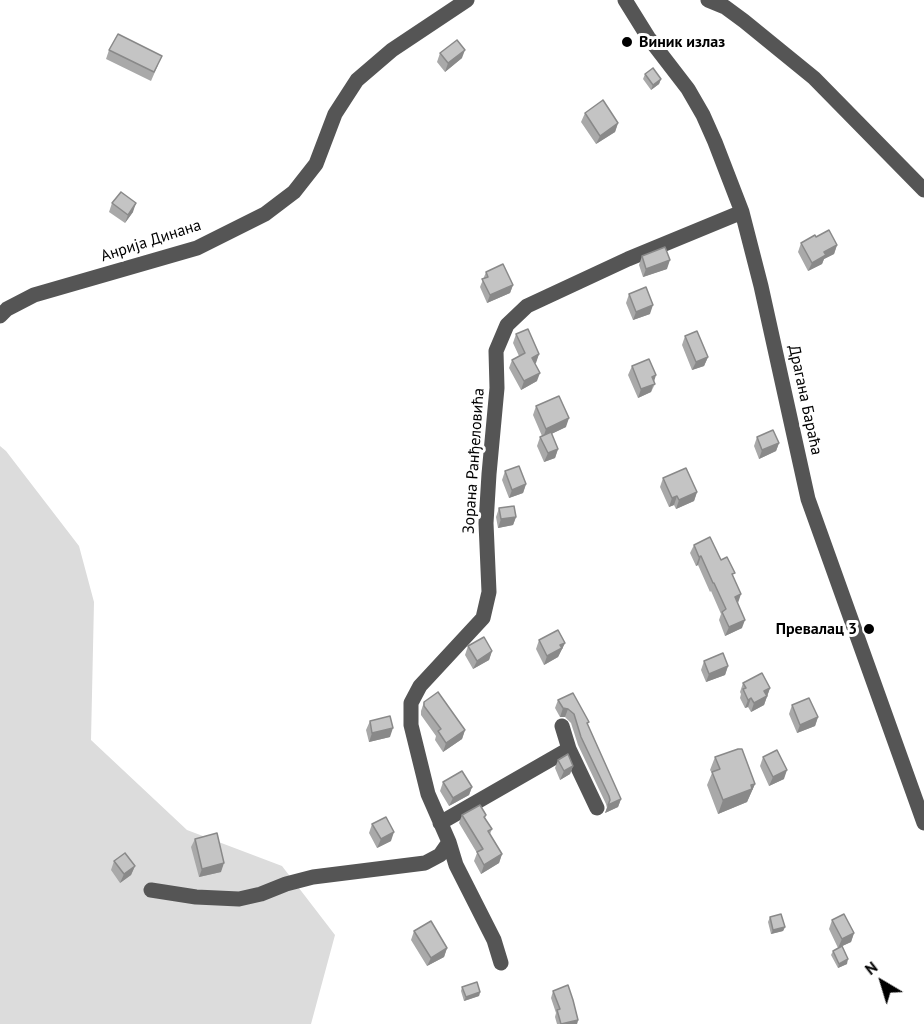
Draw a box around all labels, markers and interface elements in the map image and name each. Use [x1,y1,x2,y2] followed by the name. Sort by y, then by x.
[639,32,725,52] place label: Виник излаз
[620,35,634,49] marker: Виник излаз
[98,216,204,266] street label: Анрија Динана
[784,343,826,457] street label: Драгана Бараћа
[459,387,489,535] street label: Зорана Ранђеловића
[776,619,857,639] place label: Превалац 3
[862,622,876,636] marker: Превалац 3
[852,952,912,1012] north arrow
[861,957,881,979] text: N

